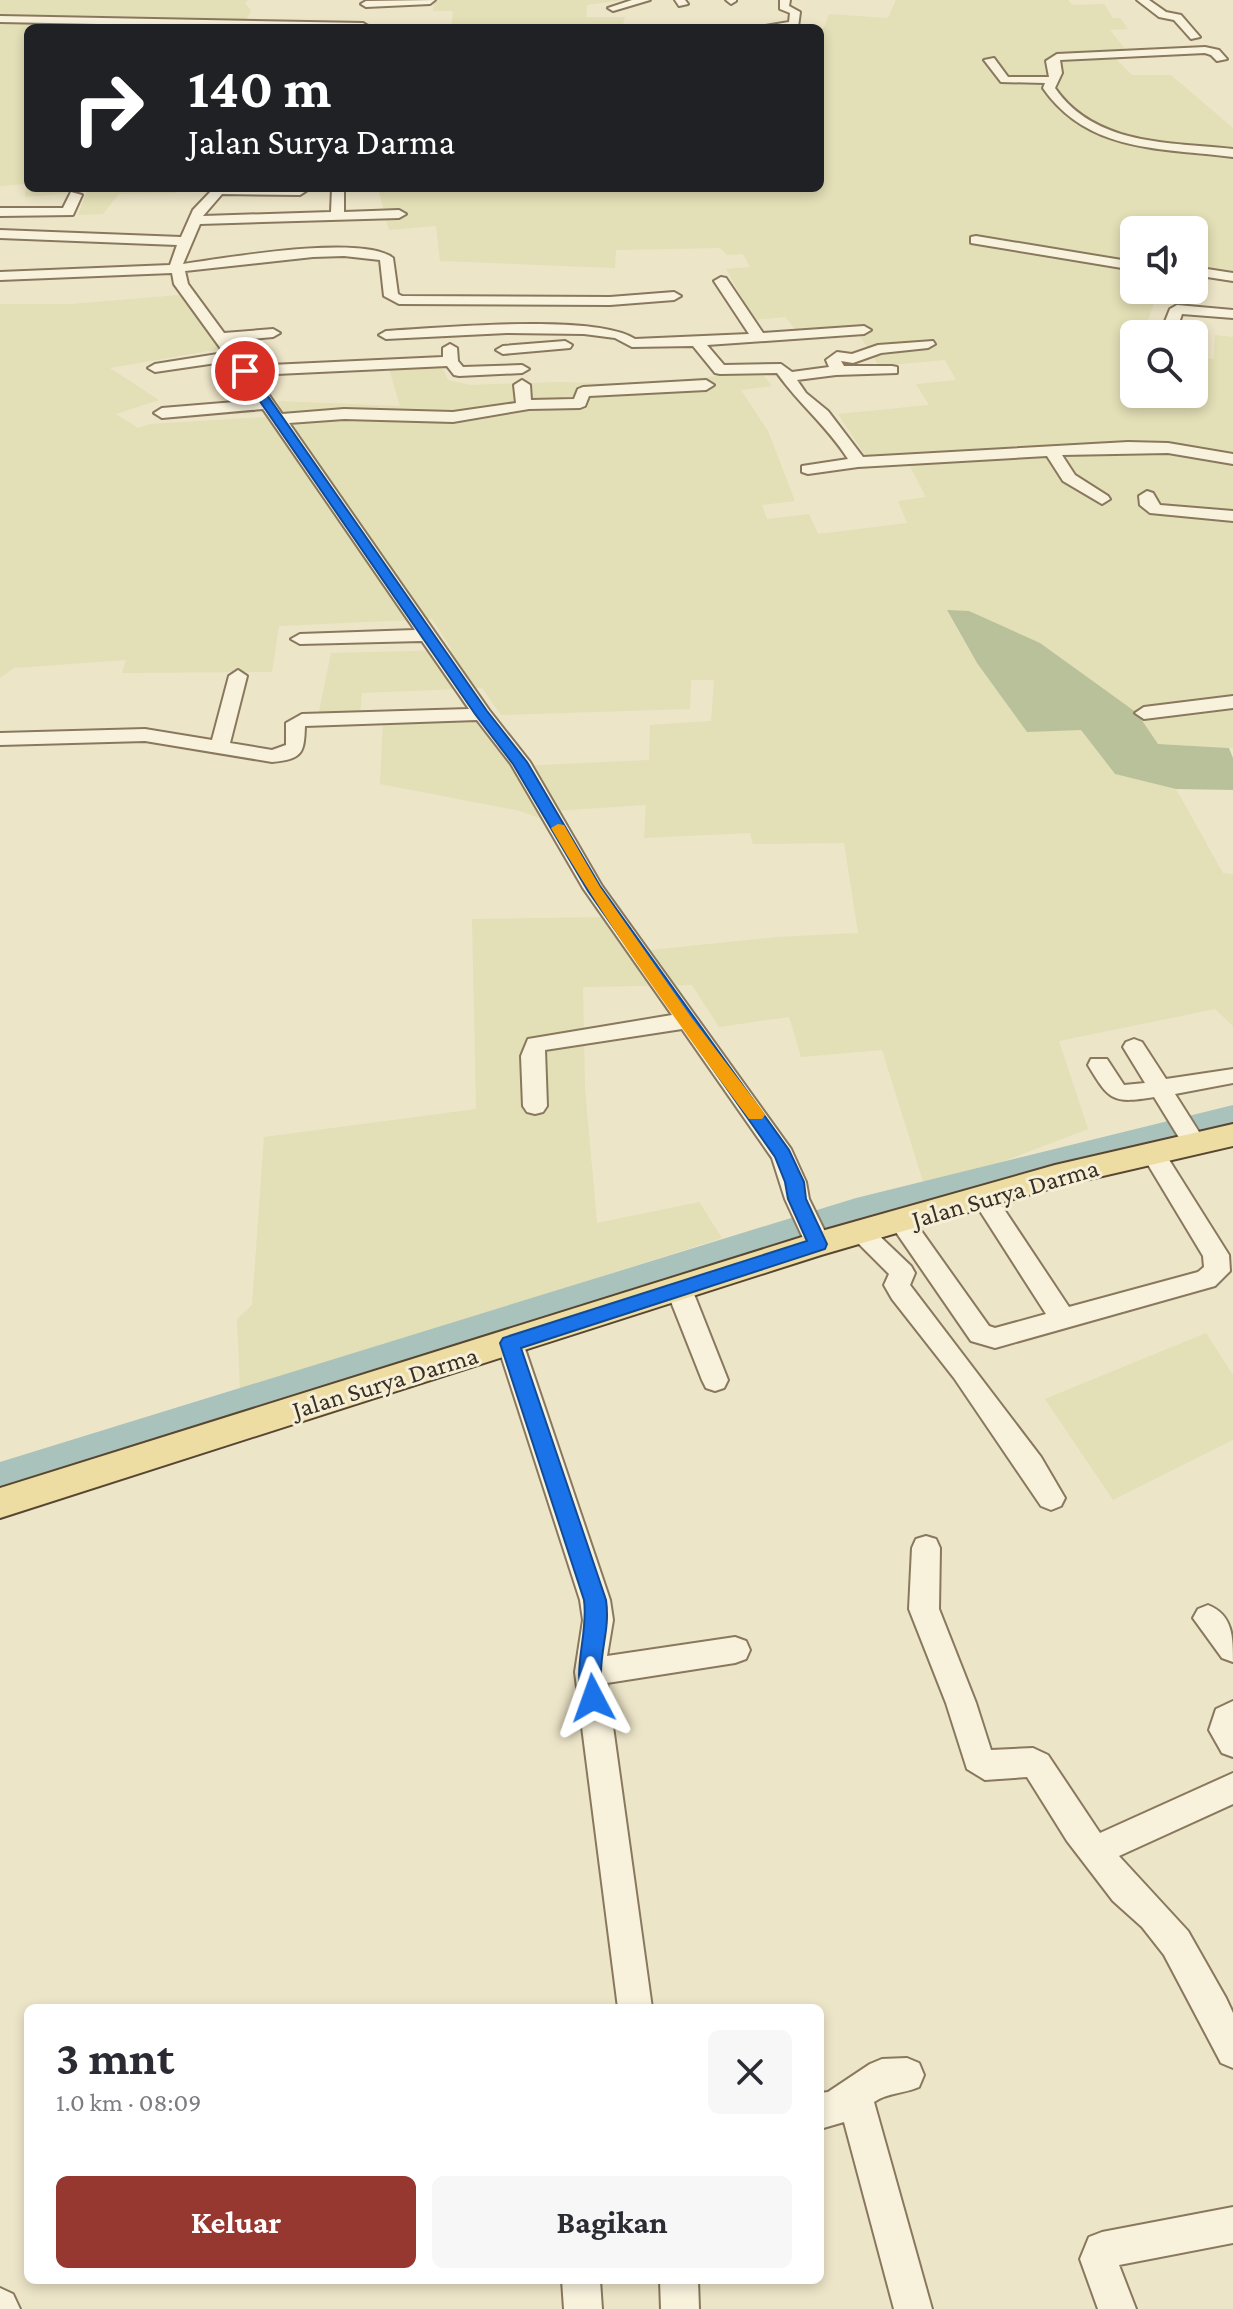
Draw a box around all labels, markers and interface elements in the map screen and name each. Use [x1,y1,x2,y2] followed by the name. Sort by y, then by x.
[56,56,160,160] icon: right
[188,57,331,119] text: 140 m
[188,122,455,162] text: Jalan Surya Darma
[1120,216,1208,408] map controls
[1120,216,1208,304] button: sound
[1120,320,1208,408] button: search
[211,337,279,405] pin
[223,349,267,393] icon: arrive
[906,1153,1102,1235] street label: Jalan Surya Darma
[287,1340,482,1425] street label: Jalan Surya Darma
[551,1656,635,1740] position arrow
[708,2030,792,2114] button: close
[56,2031,174,2084] text: 3 mnt
[56,2088,201,2117] text: 1.0 km · 08:09
[56,2176,416,2268] button: Keluar
[432,2176,792,2268] button: Bagikan

